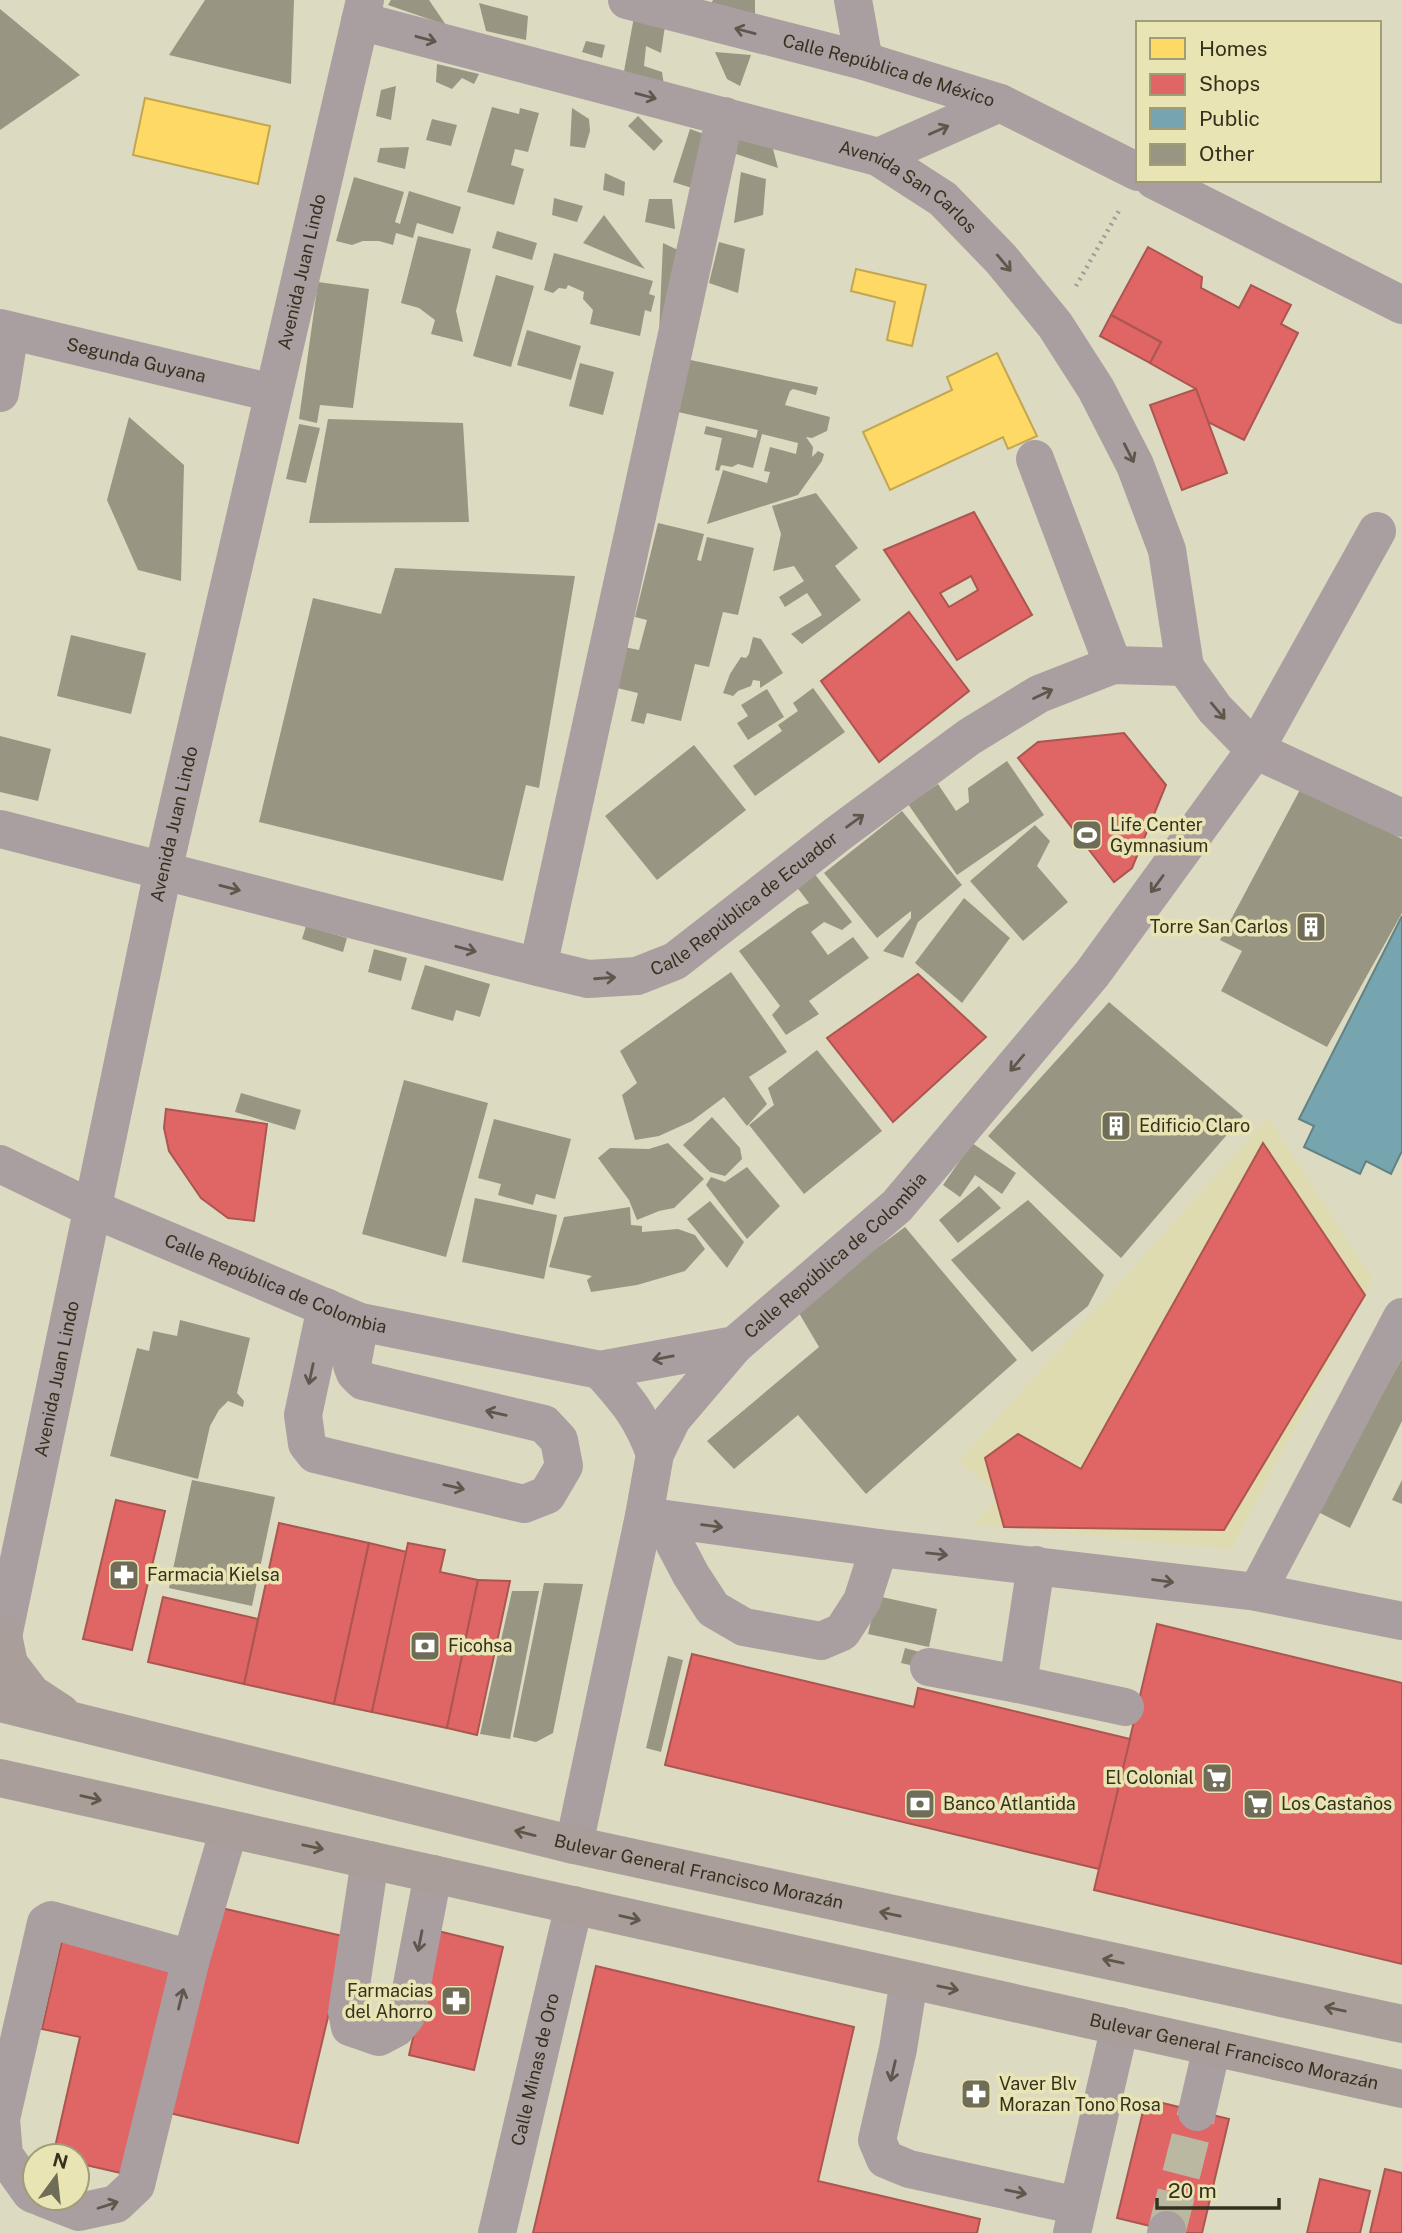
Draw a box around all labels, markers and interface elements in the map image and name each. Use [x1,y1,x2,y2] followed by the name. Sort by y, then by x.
[1136,21,1381,182] legend
[735,24,757,37] one-way arrow
[780,29,997,111] street label: Calle República de México
[415,33,437,46] one-way arrow
[1199,36,1267,61] text: Homes
[1199,71,1260,96] text: Shops
[634,90,657,103] one-way arrow
[1199,106,1260,131] text: Public
[928,123,949,136] one-way arrow
[837,136,981,237] street label: Avenida San Carlos
[1199,141,1255,166] text: Other
[273,192,330,352] street label: Avenida Juan Lindo
[996,254,1012,272] one-way arrow
[65,333,208,387] street label: Segunda Guyana
[1122,442,1136,463] one-way arrow
[1032,687,1053,700] one-way arrow
[1210,701,1225,719] one-way arrow
[146,744,202,904] street label: Avenida Juan Lindo
[845,814,864,828] one-way arrow
[1110,814,1208,856] place label: Life Center Gymnasium
[1070,818,1104,852] sports icon: Life Center Gymnasium
[647,827,842,980] street label: Calle República de Ecuador
[1150,875,1165,894] one-way arrow
[218,882,240,895] one-way arrow
[1294,910,1328,944] building icon: Torre San Carlos
[1150,916,1288,937] place label: Torre San Carlos
[455,943,477,956] one-way arrow
[593,971,616,984] one-way arrow
[1009,1054,1024,1072] one-way arrow
[1099,1109,1133,1143] building icon: Edificio Claro
[1139,1115,1250,1136] place label: Edificio Claro
[740,1168,931,1342] street label: Calle República de Colombia
[161,1229,389,1337] street label: Calle República de Colombia
[30,1299,83,1459] street label: Avenida Juan Lindo
[652,1352,675,1366] one-way arrow
[304,1362,318,1385] one-way arrow
[485,1406,507,1419] one-way arrow
[442,1481,465,1495] one-way arrow
[700,1520,722,1533] one-way arrow
[926,1548,948,1561] one-way arrow
[107,1558,141,1592] pharmacy icon: Farmacia Kielsa
[147,1564,280,1585] place label: Farmacia Kielsa
[1152,1574,1174,1587] one-way arrow
[408,1629,442,1663] bank icon: Ficohsa
[448,1635,512,1656] place label: Ficohsa
[1200,1761,1234,1795] supermarket icon: El Colonial
[1105,1767,1194,1788] place label: El Colonial
[903,1787,937,1821] bank icon: Banco Atlantida
[1241,1787,1275,1821] supermarket icon: Los Castaños
[79,1792,101,1805] one-way arrow
[943,1793,1076,1814] place label: Banco Atlantida
[1281,1793,1392,1814] place label: Los Castaños
[514,1826,537,1839] one-way arrow
[552,1830,846,1913] street label: Bulevar General Francisco Morazán
[301,1841,324,1854] one-way arrow
[880,1906,902,1919] one-way arrow
[618,1911,641,1925] one-way arrow
[413,1929,427,1952] one-way arrow
[1102,1954,1125,1968] one-way arrow
[345,1980,433,2022] place label: Farmacias del Ahorro
[936,1982,959,1995] one-way arrow
[439,1984,473,2018] pharmacy icon: Farmacias del Ahorro
[175,1988,189,2011] one-way arrow
[507,1991,563,2148] street label: Calle Minas de Oro
[1324,2002,1347,2016] one-way arrow
[1088,2009,1381,2093] street label: Bulevar General Francisco Morazán
[885,2059,899,2082] one-way arrow
[999,2073,1161,2115] place label: Vaver Blv Morazan Tono Rosa
[959,2077,993,2111] pharmacy icon: Vaver Blv Morazan Tono Rosa
[21,2142,91,2212] north arrow
[50,2148,70,2173] text: N
[1157,2166,1280,2210] scale bar
[1168,2178,1217,2203] text: 20 m
[1004,2186,1027,2199] one-way arrow
[96,2198,118,2210] one-way arrow

